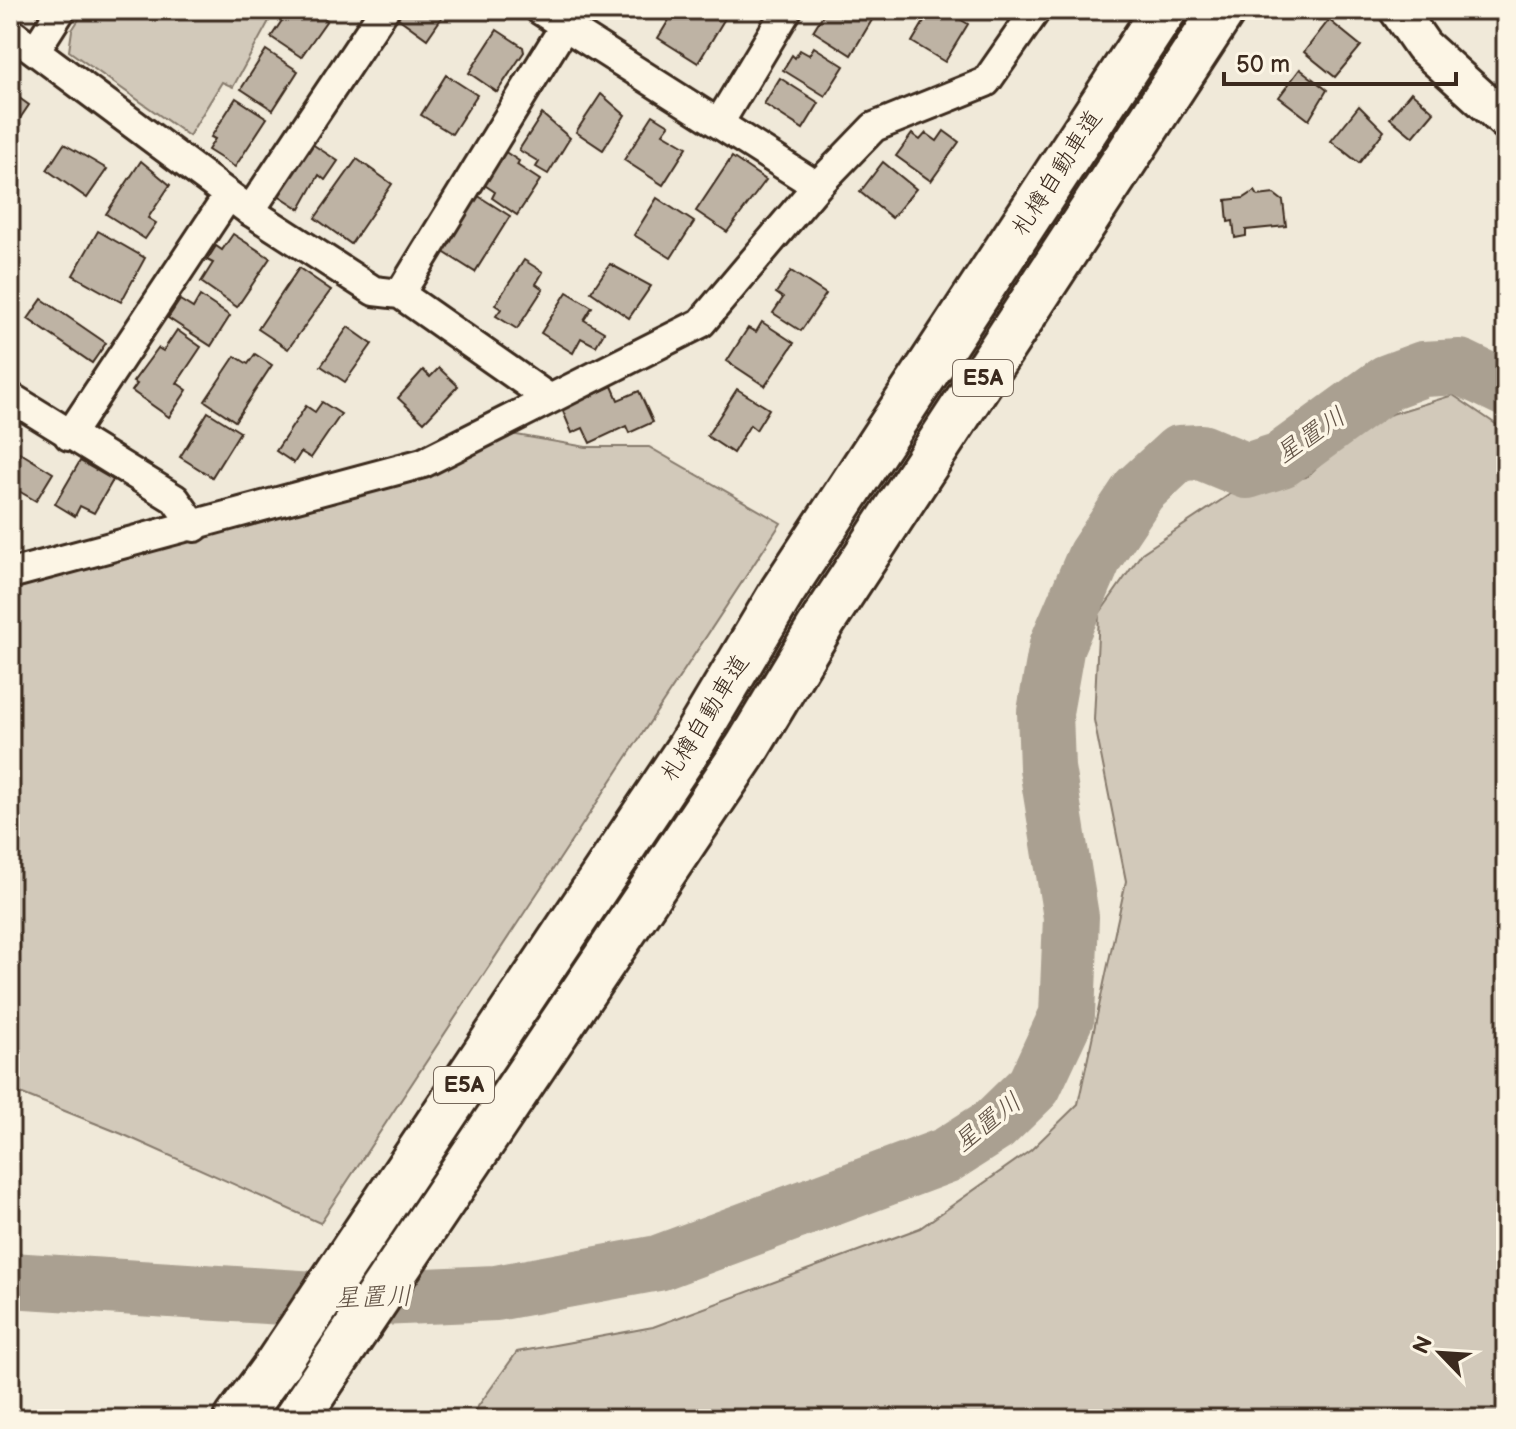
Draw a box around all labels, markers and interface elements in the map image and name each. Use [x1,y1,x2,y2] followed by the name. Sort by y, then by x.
[1224,36,1456,86] scale bar
[1236,50,1290,79] text: 50 m
[1006,105,1108,241] street label: 札樽自動車道
[953,360,1013,396] road number: E5A
[1270,401,1352,471] water label: 星置川
[655,649,755,787] street label: 札樽自動車道
[434,1067,494,1103] road number: E5A
[948,1087,1028,1159] water label: 星置川
[333,1281,413,1315] water label: 星置川
[1400,1313,1480,1393] north arrow
[1408,1332,1439,1358] text: N

